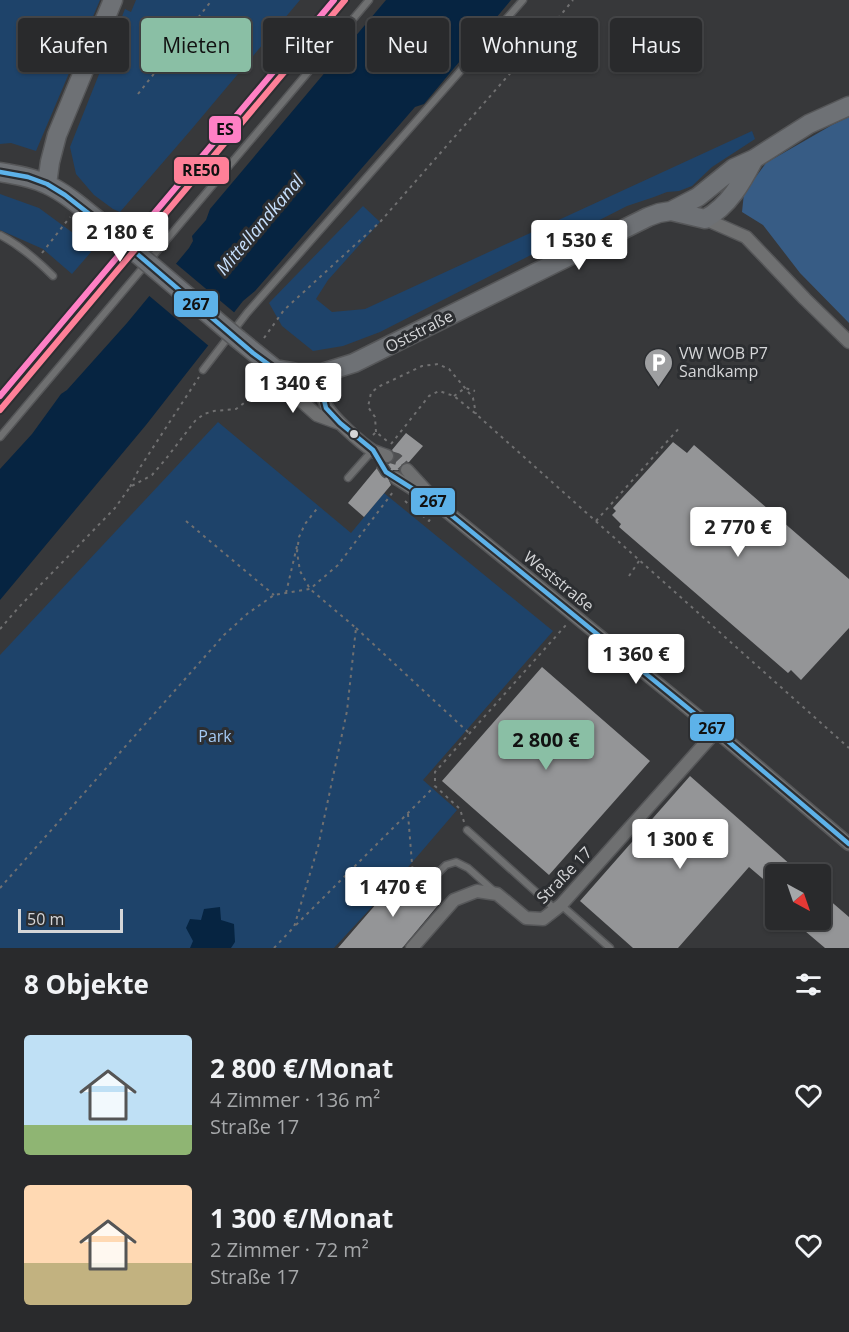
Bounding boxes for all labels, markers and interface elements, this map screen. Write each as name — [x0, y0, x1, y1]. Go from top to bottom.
chip: Kaufen — [18, 18, 129, 72]
chip: Mieten — [141, 18, 251, 72]
chip: Filter — [263, 18, 355, 72]
chip: Neu — [367, 18, 449, 72]
chip: Wohnung — [461, 18, 598, 72]
chip: Haus — [610, 18, 702, 72]
line badge: ES — [208, 115, 242, 144]
text: ES — [216, 118, 234, 140]
line badge: RE50 — [173, 156, 230, 185]
text: RE50 — [182, 159, 220, 181]
water label: Mittellandkanal — [210, 169, 309, 280]
pin: 2 180 € — [65, 212, 175, 263]
text: 2 180 € — [86, 218, 154, 245]
pin: 1 530 € — [524, 220, 634, 271]
text: 1 530 € — [545, 226, 613, 253]
line badge: 267 — [173, 290, 219, 318]
text: 267 — [182, 293, 210, 315]
street label: Oststraße — [381, 305, 457, 357]
place label: VW WOB P7 Sandkamp — [679, 342, 768, 382]
parking icon: VW WOB P7 Sandkamp — [642, 346, 674, 388]
pin: 1 340 € — [238, 363, 348, 414]
text: 1 340 € — [259, 369, 327, 396]
unlabelled marker — [348, 428, 360, 440]
line badge: 267 — [410, 487, 456, 516]
text: 267 — [419, 490, 447, 512]
pin: 2 770 € — [683, 507, 793, 558]
text: 2 770 € — [704, 513, 772, 540]
street label: Weststraße — [519, 546, 599, 616]
pin: 1 360 € — [581, 634, 691, 685]
text: 1 360 € — [602, 640, 670, 667]
line badge: 267 — [689, 713, 735, 742]
text: 267 — [698, 717, 726, 739]
pin: 2 800 € — [491, 720, 601, 771]
park label: Park — [198, 725, 232, 747]
text: 2 800 € — [512, 726, 580, 753]
pin: 1 300 € — [625, 819, 735, 870]
text: 1 300 € — [646, 825, 714, 852]
street label: Straße 17 — [531, 842, 597, 908]
north arrow — [765, 864, 831, 930]
map controls — [765, 864, 831, 930]
pin: 1 470 € — [338, 867, 448, 918]
text: 1 470 € — [359, 873, 427, 900]
scale bar — [18, 906, 123, 934]
text: 50 m — [27, 908, 64, 930]
text: 8 Objekte — [24, 966, 149, 1002]
icon: filters — [792, 968, 825, 1001]
text: 2 800 €/Monat — [210, 1050, 393, 1086]
icon: home — [72, 1059, 144, 1131]
icon: heart — [792, 1079, 825, 1112]
text: 4 Zimmer · 136 m² — [210, 1086, 380, 1113]
text: Straße 17 — [210, 1113, 299, 1140]
text: 1 300 €/Monat — [210, 1200, 393, 1236]
icon: home — [72, 1209, 144, 1281]
icon: heart — [792, 1229, 825, 1262]
text: 2 Zimmer · 72 m² — [210, 1236, 369, 1263]
text: Straße 17 — [210, 1263, 299, 1290]

